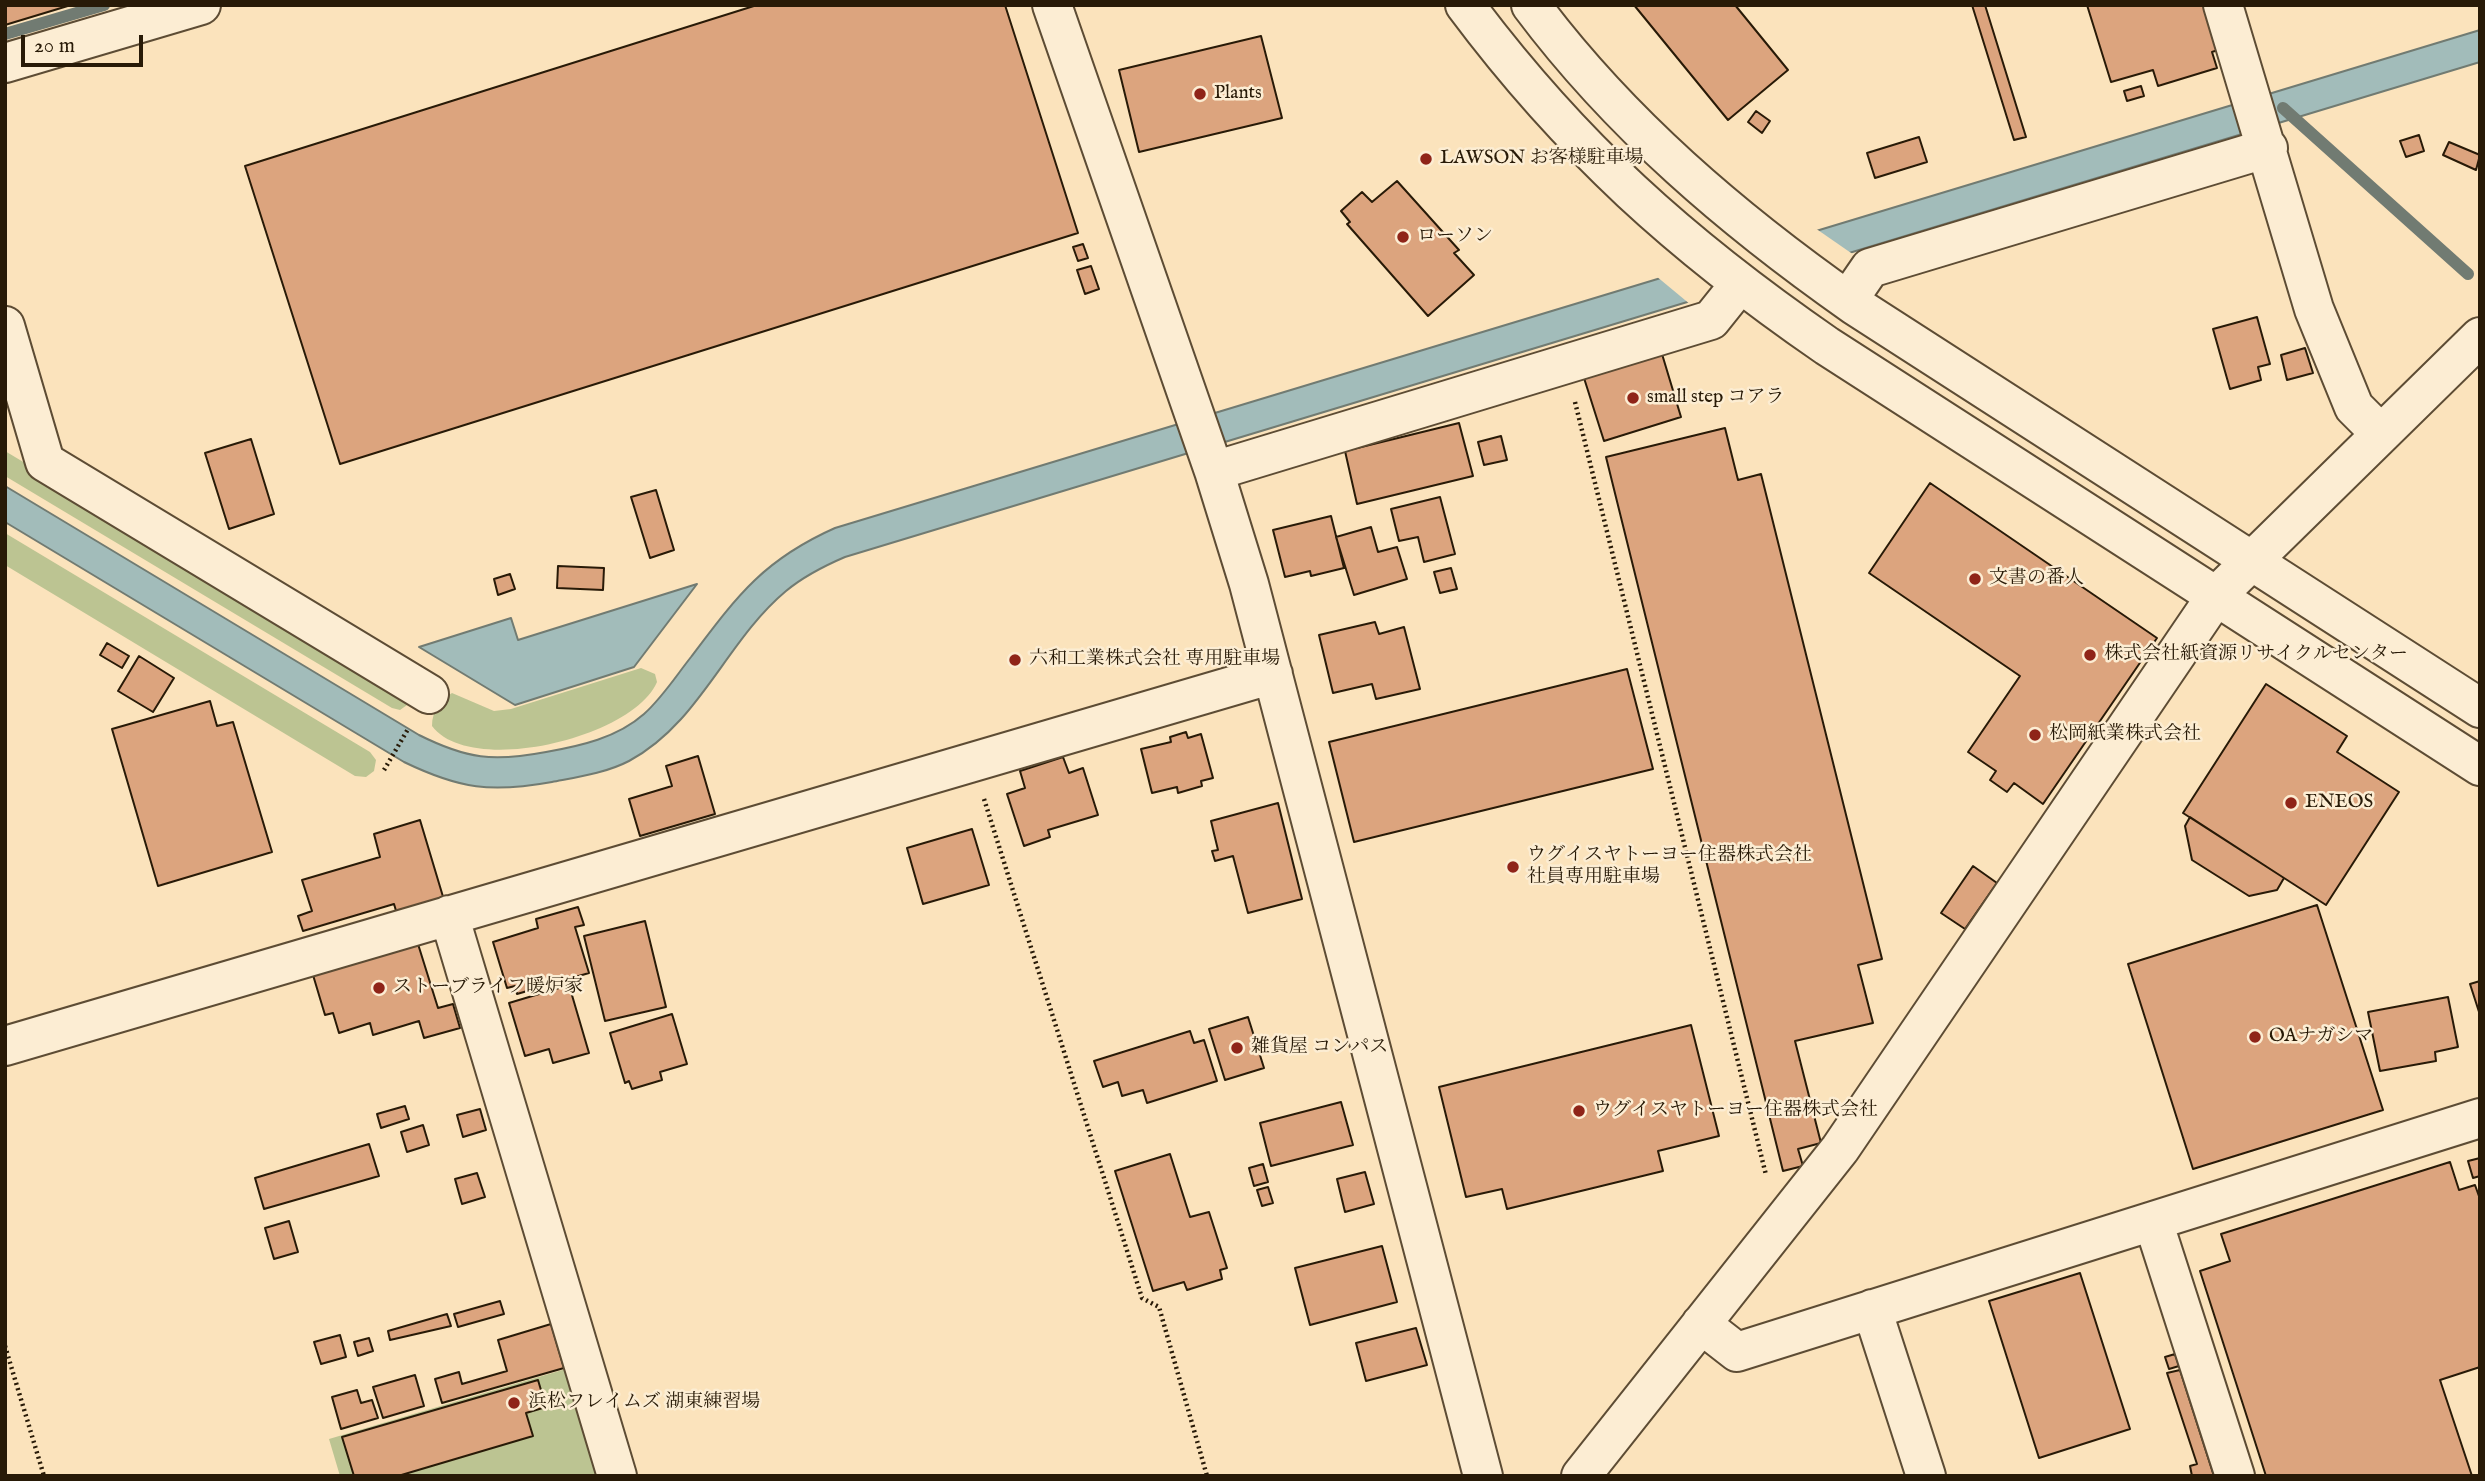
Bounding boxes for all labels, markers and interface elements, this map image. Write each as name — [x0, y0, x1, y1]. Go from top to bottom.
scale bar — [24, 21, 147, 65]
text: 20 m — [34, 33, 75, 60]
place label: Plants — [1214, 83, 1262, 105]
marker: Plants — [1192, 86, 1208, 102]
place label: LAWSON お客様駐車場 — [1440, 148, 1643, 170]
marker: LAWSON お客様駐車場 — [1418, 151, 1434, 167]
place label: ローソン — [1417, 226, 1493, 248]
marker: ローソン — [1395, 229, 1411, 245]
place label: small step コアラ — [1647, 387, 1784, 409]
marker: small step コアラ — [1625, 390, 1641, 406]
place label: 文書の番人 — [1989, 568, 2084, 590]
marker: 文書の番人 — [1967, 571, 1983, 587]
place label: 株式会社紙資源リサイクルセンター — [2104, 644, 2408, 666]
marker: 株式会社紙資源リサイクルセンター — [2082, 647, 2098, 663]
place label: 六和工業株式会社 専用駐車場 — [1029, 649, 1280, 671]
marker: 六和工業株式会社 専用駐車場 — [1007, 652, 1023, 668]
place label: 松岡紙業株式会社 — [2049, 724, 2201, 746]
marker: 松岡紙業株式会社 — [2027, 727, 2043, 743]
place label: ENEOS — [2305, 792, 2373, 814]
marker: ENEOS — [2283, 795, 2299, 811]
place label: ウグイスヤトーヨー住器株式会社 社員専用駐車場 — [1527, 845, 1812, 889]
marker: ウグイスヤトーヨー住器株式会社 社員専用駐車場 — [1505, 859, 1521, 875]
place label: ストーブライフ暖炉家 — [393, 977, 583, 999]
marker: ストーブライフ暖炉家 — [371, 980, 387, 996]
place label: OAナガシマ — [2269, 1026, 2373, 1048]
marker: OAナガシマ — [2247, 1029, 2263, 1045]
place label: 雑貨屋 コンパス — [1251, 1037, 1388, 1059]
marker: 雑貨屋 コンパス — [1229, 1040, 1245, 1056]
place label: ウグイスヤトーヨー住器株式会社 — [1593, 1100, 1878, 1122]
marker: ウグイスヤトーヨー住器株式会社 — [1571, 1103, 1587, 1119]
place label: 浜松フレイムズ 湖東練習場 — [528, 1392, 760, 1414]
marker: 浜松フレイムズ 湖東練習場 — [506, 1395, 522, 1411]

